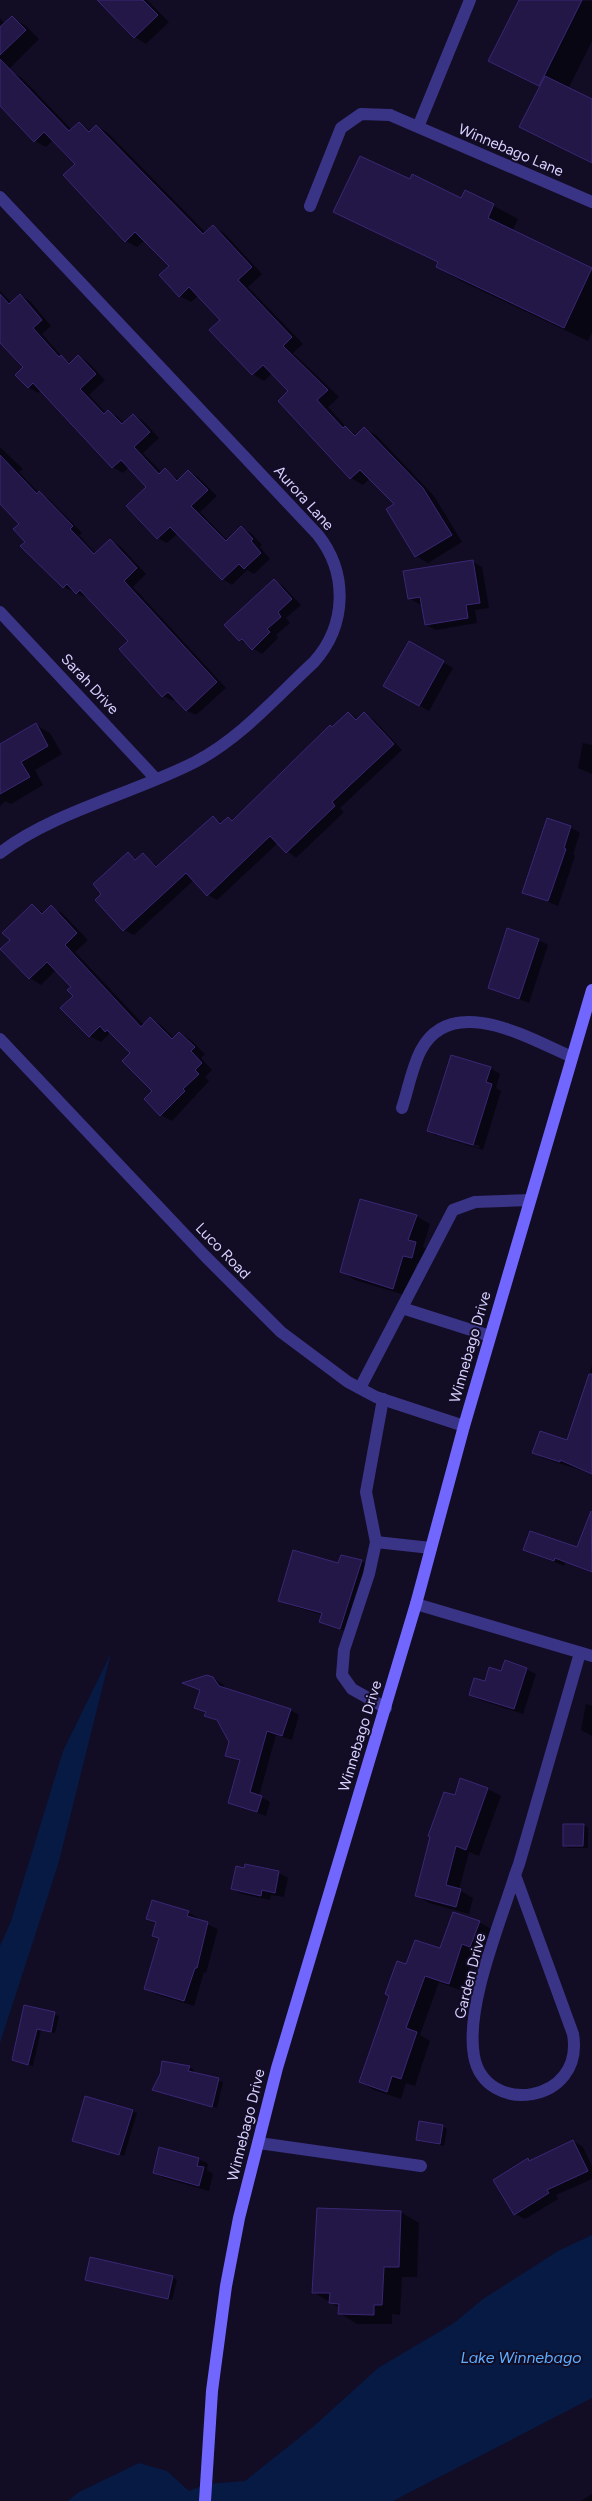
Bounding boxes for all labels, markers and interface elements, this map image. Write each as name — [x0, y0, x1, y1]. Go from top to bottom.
street label: Winnebago Lane — [456, 120, 566, 180]
street label: Aurora Lane — [270, 462, 338, 534]
street label: Sarah Drive — [57, 650, 123, 718]
street label: Luco Road — [192, 1219, 254, 1283]
street label: Winnebago Drive — [445, 1289, 495, 1405]
street label: Winnebago Drive — [335, 1678, 385, 1794]
street label: Garden Drive — [451, 1931, 489, 2021]
street label: Winnebago Drive — [223, 2067, 269, 2183]
water label: Lake Winnebago — [460, 2348, 582, 2367]

